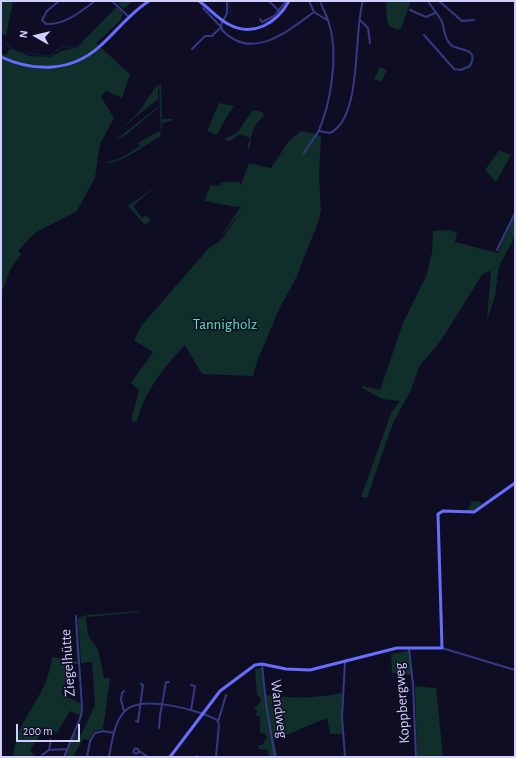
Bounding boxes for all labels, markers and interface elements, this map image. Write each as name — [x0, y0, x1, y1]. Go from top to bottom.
north arrow — [16, 16, 56, 56]
text: N — [18, 30, 30, 39]
park label: Tannigholz — [193, 315, 257, 333]
street label: Ziegelhütte — [57, 628, 79, 698]
street label: Koppbergweg — [390, 662, 414, 744]
street label: Wandweg — [266, 679, 292, 739]
scale bar — [18, 716, 82, 742]
text: 200 m — [23, 725, 53, 737]

